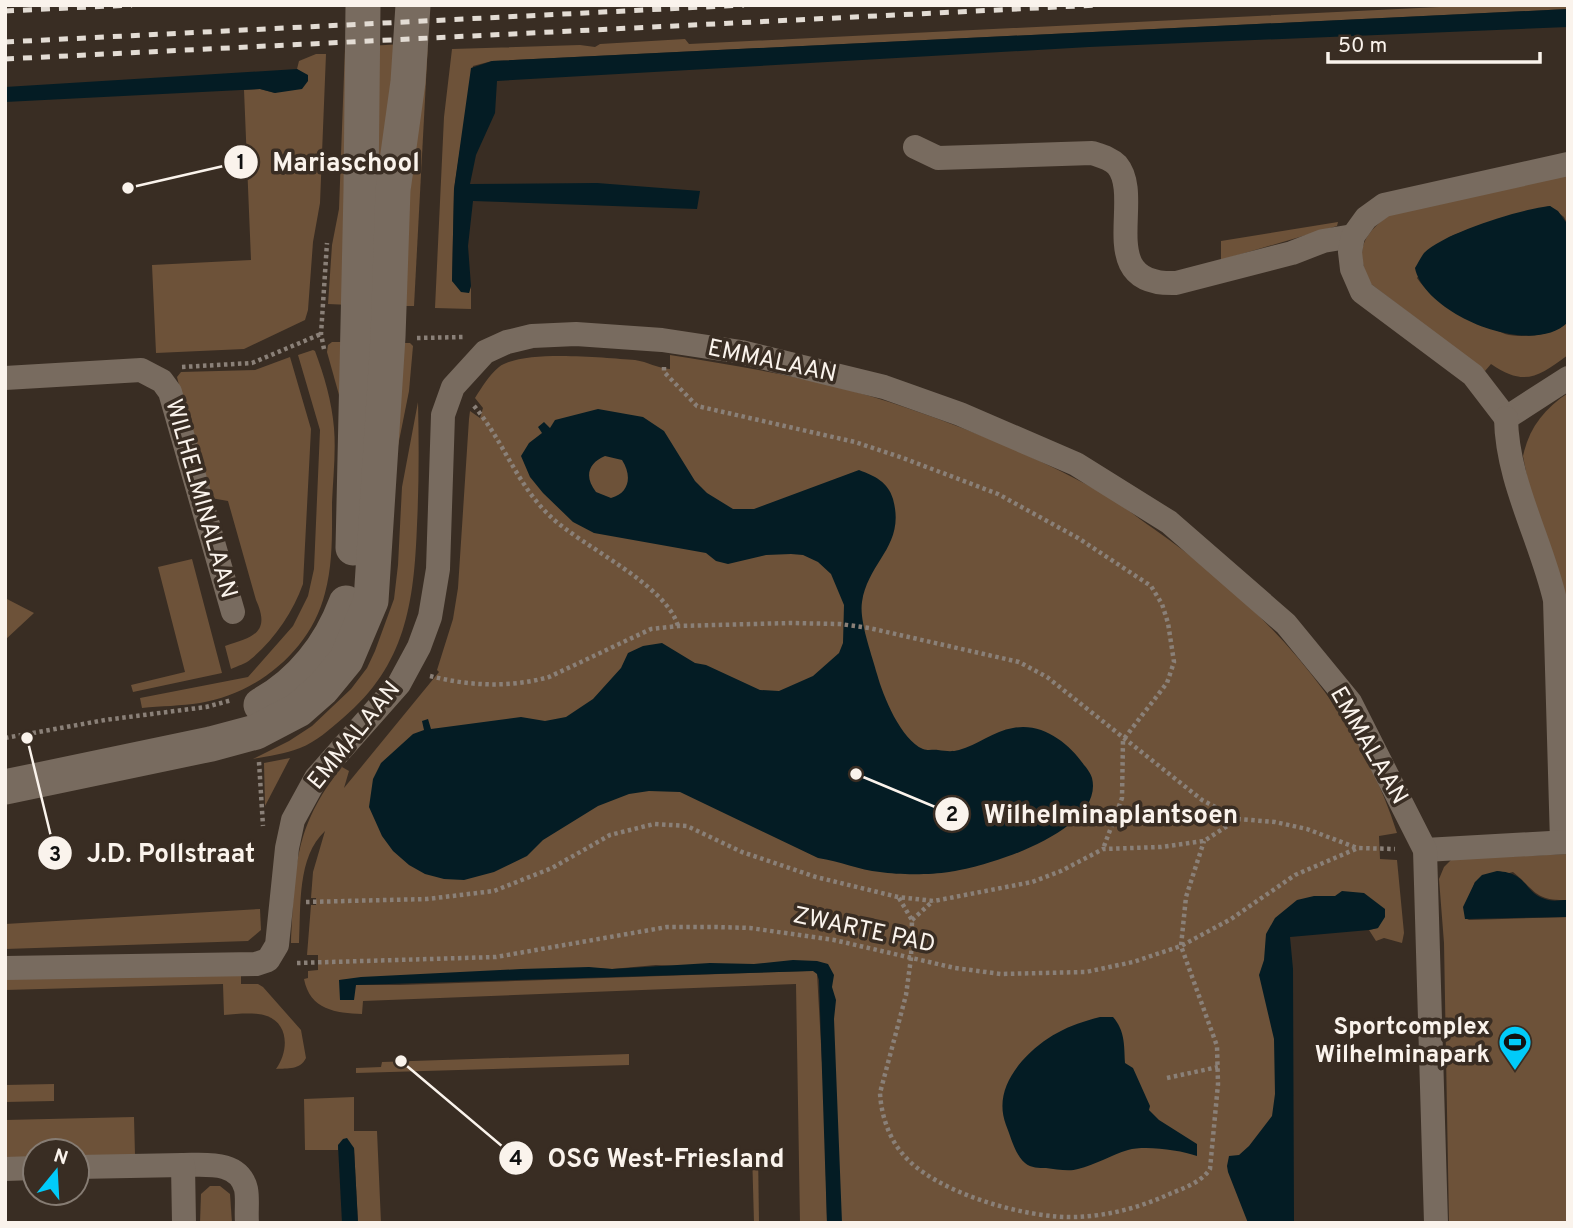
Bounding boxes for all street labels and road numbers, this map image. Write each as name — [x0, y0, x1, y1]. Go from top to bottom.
street label: EMMALAAN — [705, 334, 839, 390]
street label: WILHELMINALAAN — [157, 396, 243, 602]
street label: EMMALAAN — [302, 676, 408, 796]
street label: EMMALAAN — [1322, 682, 1414, 810]
street label: ZWARTE PAD — [790, 901, 938, 961]

